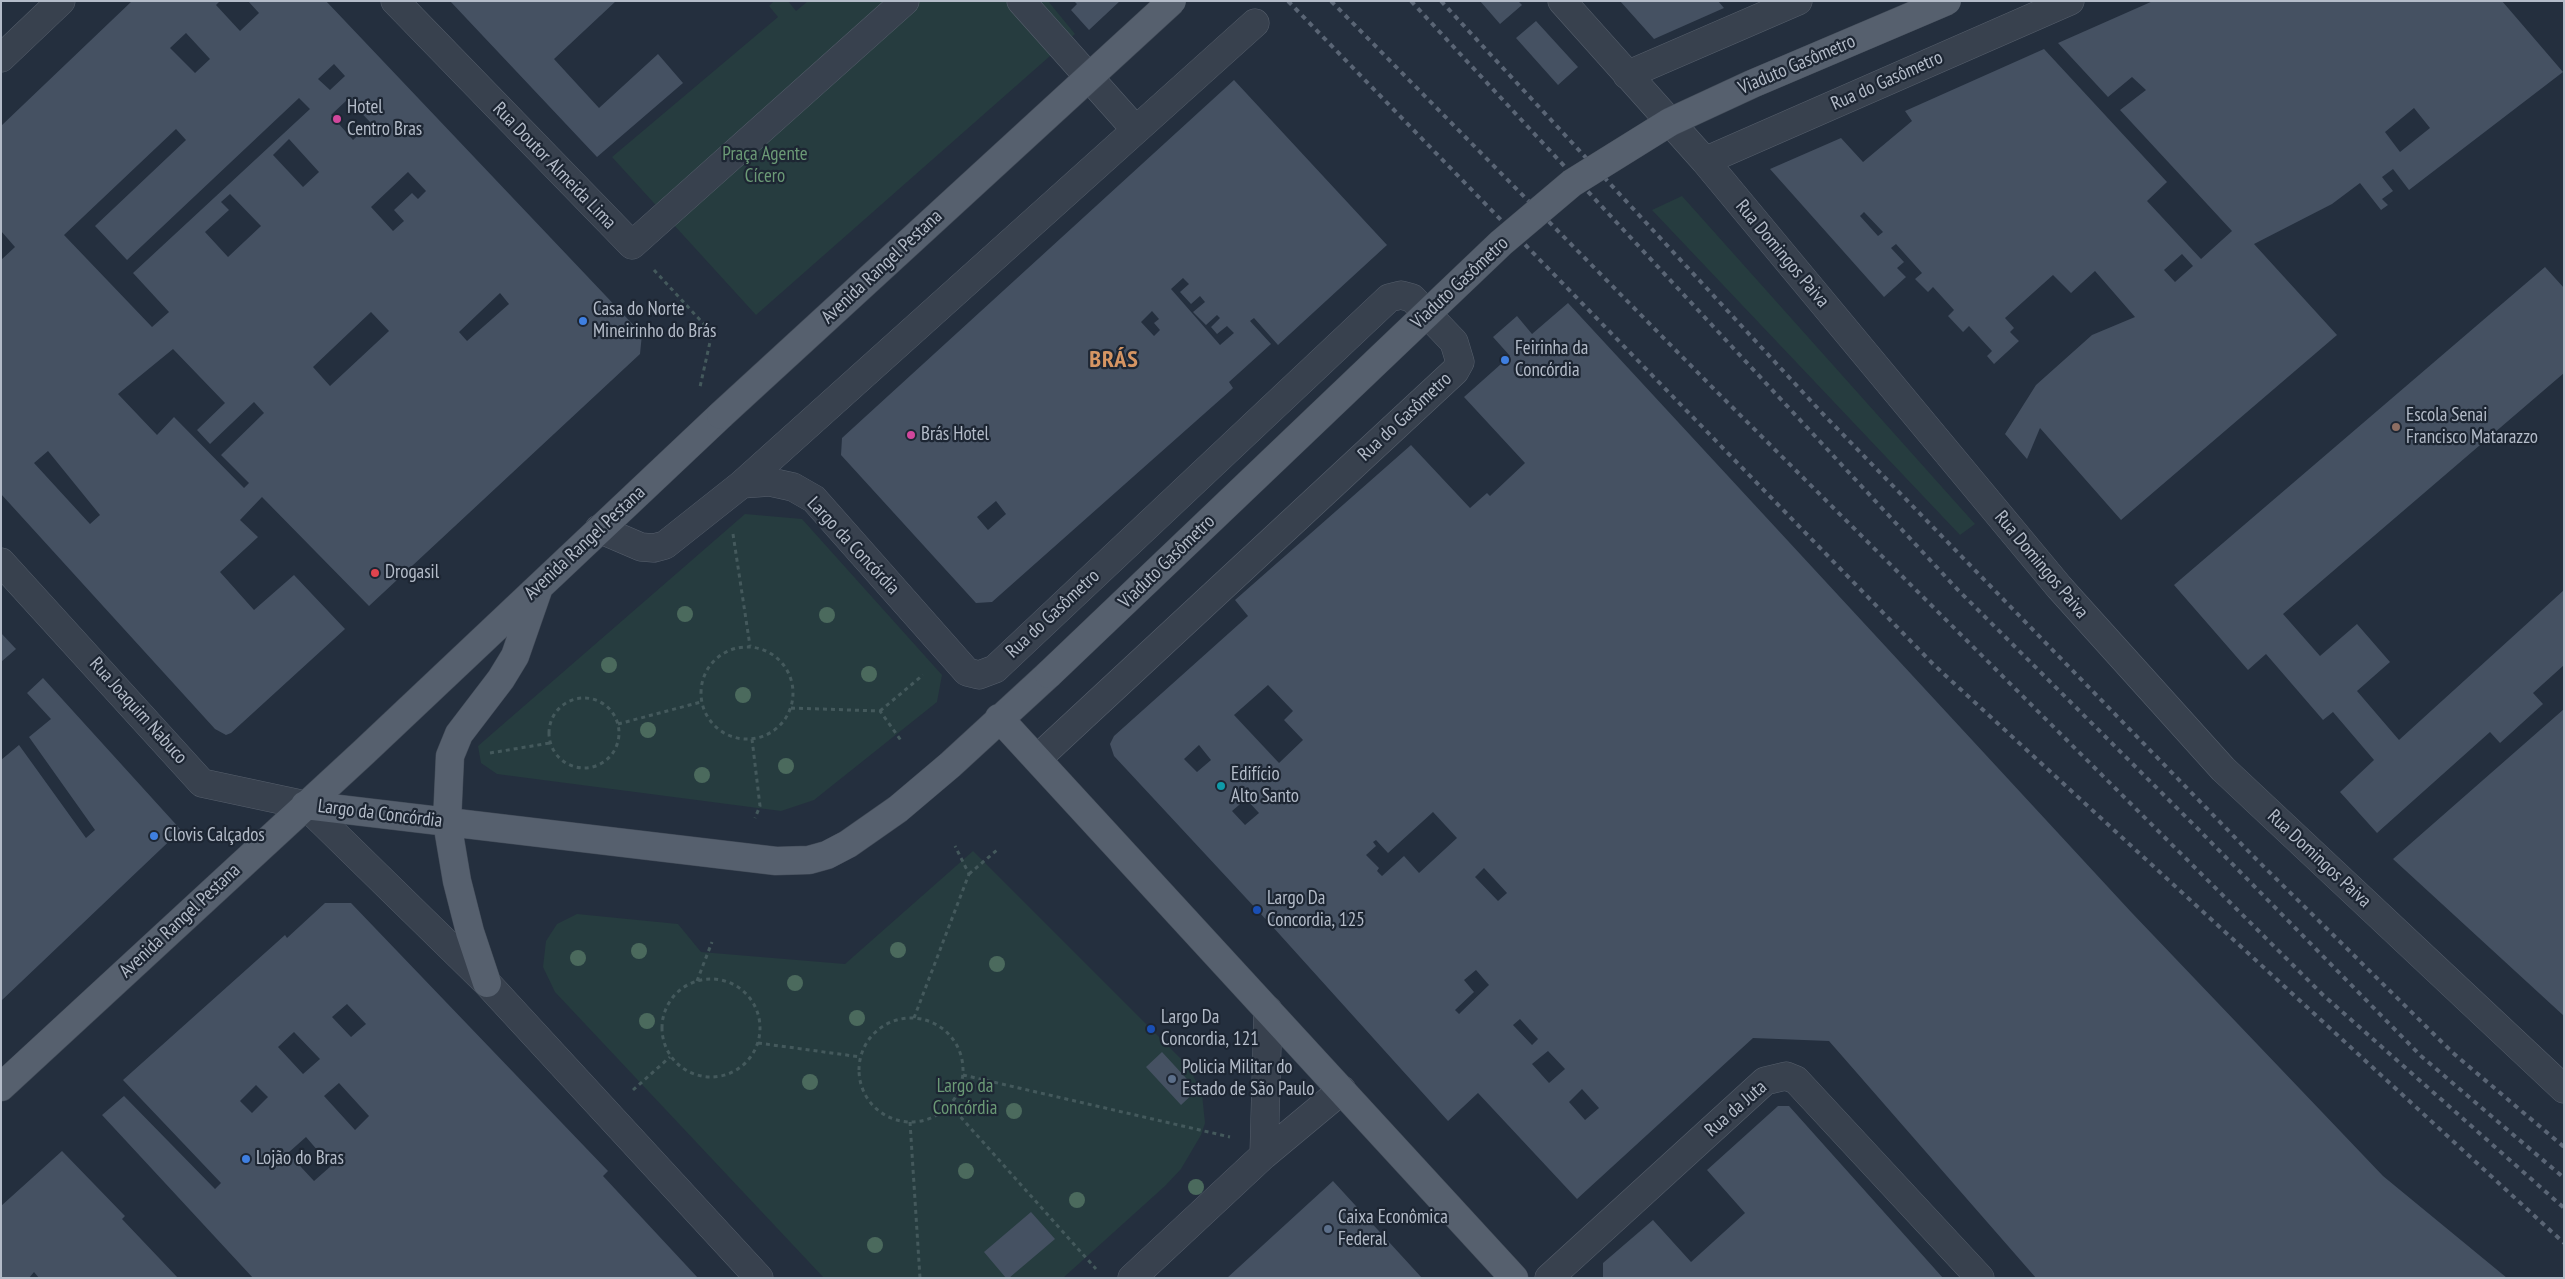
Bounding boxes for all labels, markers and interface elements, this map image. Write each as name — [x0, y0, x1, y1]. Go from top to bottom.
street label: Viaduto Gasômetro — [1735, 30, 1859, 100]
street label: Rua do Gasômetro — [1828, 46, 1946, 116]
place label: Hotel Centro Bras — [347, 97, 422, 141]
street label: Rua Doutor Almeida Lima — [488, 98, 620, 234]
marker: Hotel Centro Bras — [331, 113, 343, 125]
park label: Praça Agente Cícero — [722, 144, 808, 188]
street label: Rua Domingos Paiva — [1730, 195, 1834, 313]
street label: Avenida Rangel Pestana — [817, 205, 947, 329]
street label: Viaduto Gasômetro — [1407, 232, 1513, 334]
place label: Casa do Norte Mineirinho do Brás — [593, 299, 716, 343]
marker: Casa do Norte Mineirinho do Brás — [577, 315, 589, 327]
place label: Feirinha da Concórdia — [1515, 338, 1588, 382]
district label: BRÁS — [1089, 346, 1139, 374]
marker: Feirinha da Concórdia — [1499, 354, 1511, 366]
street label: Rua do Gasômetro — [1353, 368, 1457, 466]
place label: Escola Senai Francisco Matarazzo — [2406, 405, 2538, 449]
marker: Escola Senai Francisco Matarazzo — [2390, 421, 2402, 433]
place label: Brás Hotel — [921, 424, 989, 446]
marker: Brás Hotel — [905, 429, 917, 441]
street label: Avenida Rangel Pestana — [520, 481, 650, 605]
street label: Largo da Concórdia — [802, 492, 904, 600]
street label: Rua Domingos Paiva — [1989, 506, 2093, 624]
street label: Viaduto Gasômetro — [1114, 510, 1220, 614]
place label: Drogasil — [385, 562, 439, 584]
street label: Rua do Gasômetro — [1001, 565, 1105, 663]
marker: Drogasil — [369, 567, 381, 579]
street label: Rua Joaquim Nabuco — [84, 653, 192, 769]
place label: Edifício Alto Santo — [1231, 764, 1299, 808]
marker: Edifício Alto Santo — [1215, 780, 1227, 792]
street label: Largo da Concórdia — [316, 795, 444, 833]
street label: Rua Domingos Paiva — [2262, 805, 2376, 913]
place label: Clovis Calçados — [164, 825, 265, 847]
marker: Clovis Calçados — [148, 830, 160, 842]
street label: Avenida Rangel Pestana — [115, 859, 245, 983]
place label: Largo Da Concordia, 125 — [1267, 888, 1365, 932]
marker: Largo Da Concordia, 125 — [1251, 904, 1263, 916]
place label: Largo Da Concordia, 121 — [1161, 1007, 1259, 1051]
marker: Largo Da Concordia, 121 — [1145, 1023, 1157, 1035]
place label: Policia Militar do Estado de São Paulo — [1182, 1057, 1314, 1101]
marker: Policia Militar do Estado de São Paulo — [1166, 1073, 1178, 1085]
park label: Largo da Concórdia — [933, 1076, 997, 1120]
street label: Rua da Juta — [1700, 1076, 1772, 1142]
place label: Lojão do Bras — [256, 1148, 344, 1170]
marker: Lojão do Bras — [240, 1153, 252, 1165]
place label: Caixa Econômica Federal — [1338, 1207, 1448, 1251]
marker: Caixa Econômica Federal — [1322, 1223, 1334, 1235]

